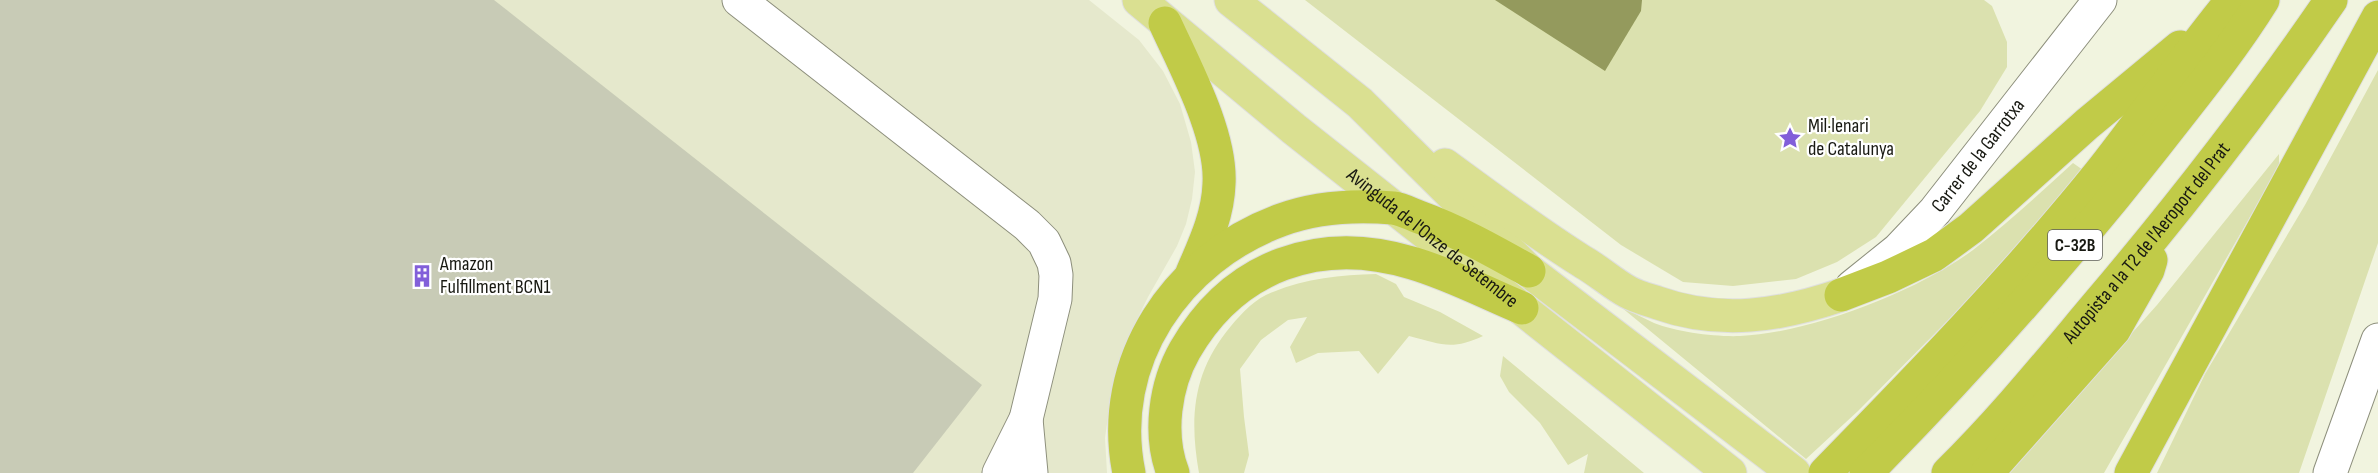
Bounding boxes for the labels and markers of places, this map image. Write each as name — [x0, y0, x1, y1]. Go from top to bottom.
place label: Mil·lenari de Catalunya — [1808, 114, 1894, 161]
place icon: Mil·lenari de Catalunya — [1777, 125, 1803, 151]
place label: Amazon Fulfillment BCN1 — [439, 252, 551, 299]
building icon: Amazon Fulfillment BCN1 — [409, 263, 435, 289]

